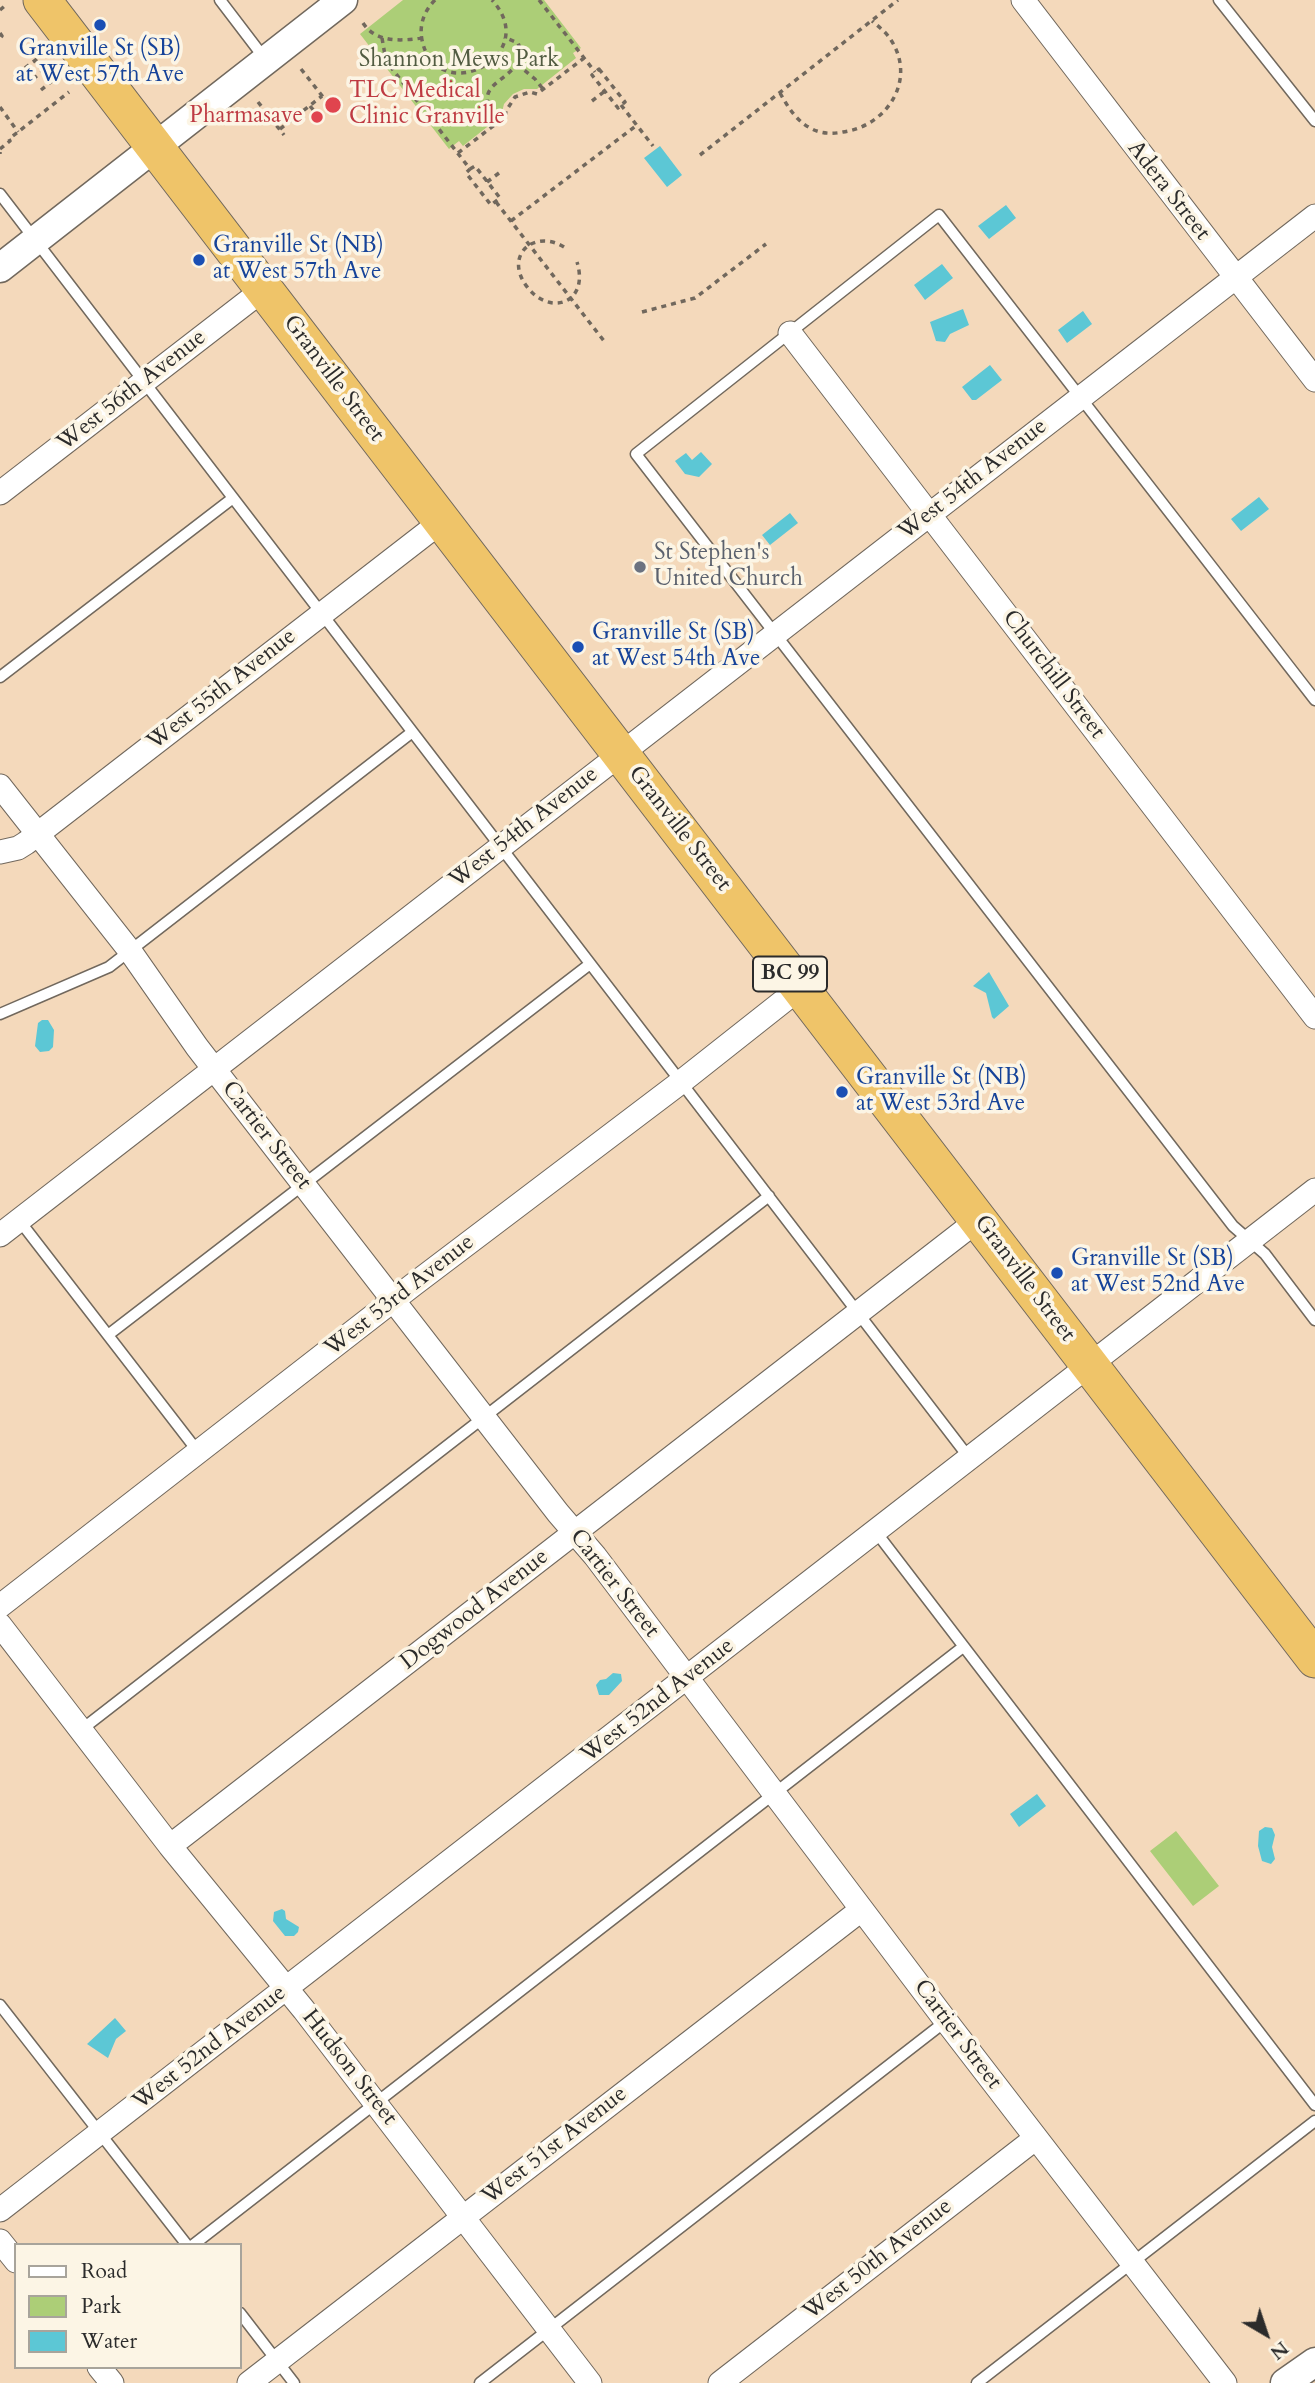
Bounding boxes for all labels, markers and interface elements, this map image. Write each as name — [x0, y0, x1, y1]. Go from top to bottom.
marker: Granville St (SB) at West 57th Ave — [92, 17, 108, 33]
place label: Granville St (SB) at West 57th Ave — [16, 36, 184, 90]
park label: Shannon Mews Park — [359, 47, 559, 75]
place label: TLC Medical Clinic Granville — [349, 78, 505, 132]
marker: TLC Medical Clinic Granville — [323, 95, 343, 115]
place label: Pharmasave — [189, 103, 303, 131]
marker: Pharmasave — [309, 109, 325, 125]
street label: Adera Street — [1121, 136, 1215, 246]
place label: Granville St (NB) at West 57th Ave — [213, 233, 384, 287]
marker: Granville St (NB) at West 57th Ave — [191, 252, 207, 268]
street label: Granville Street — [276, 310, 390, 448]
street label: West 56th Avenue — [52, 324, 212, 458]
street label: West 54th Avenue — [893, 413, 1053, 547]
place label: St Stephen's United Church — [654, 540, 803, 594]
marker: St Stephen's United Church — [632, 559, 648, 575]
street label: Churchill Street — [996, 605, 1110, 745]
place label: Granville St (SB) at West 54th Ave — [592, 620, 760, 674]
street label: West 55th Avenue — [142, 623, 302, 757]
marker: Granville St (SB) at West 54th Ave — [570, 639, 586, 655]
street label: West 54th Avenue — [444, 761, 604, 895]
street label: Granville Street — [622, 761, 736, 897]
road number: BC 99 — [753, 956, 827, 992]
place label: Granville St (NB) at West 53rd Ave — [856, 1065, 1027, 1119]
street label: Cartier Street — [215, 1076, 317, 1196]
marker: Granville St (NB) at West 53rd Ave — [834, 1084, 850, 1100]
street label: Granville Street — [967, 1210, 1081, 1348]
street label: West 53rd Avenue — [320, 1229, 480, 1363]
place label: Granville St (SB) at West 52nd Ave — [1071, 1246, 1245, 1300]
marker: Granville St (SB) at West 52nd Ave — [1049, 1265, 1065, 1281]
street label: Cartier Street — [563, 1524, 665, 1644]
street label: Dogwood Avenue — [395, 1544, 555, 1676]
street label: West 52nd Avenue — [576, 1633, 740, 1769]
street label: Cartier Street — [907, 1975, 1007, 2095]
street label: West 52nd Avenue — [128, 1980, 292, 2116]
street label: Hudson Street — [295, 2005, 403, 2131]
street label: West 51st Avenue — [477, 2081, 633, 2211]
street label: West 50th Avenue — [798, 2193, 958, 2327]
legend — [14, 2243, 242, 2369]
text: Road — [81, 2257, 127, 2286]
text: Park — [81, 2292, 121, 2321]
north arrow — [1231, 2299, 1301, 2369]
text: Water — [81, 2327, 137, 2356]
text: N — [1265, 2335, 1294, 2366]

